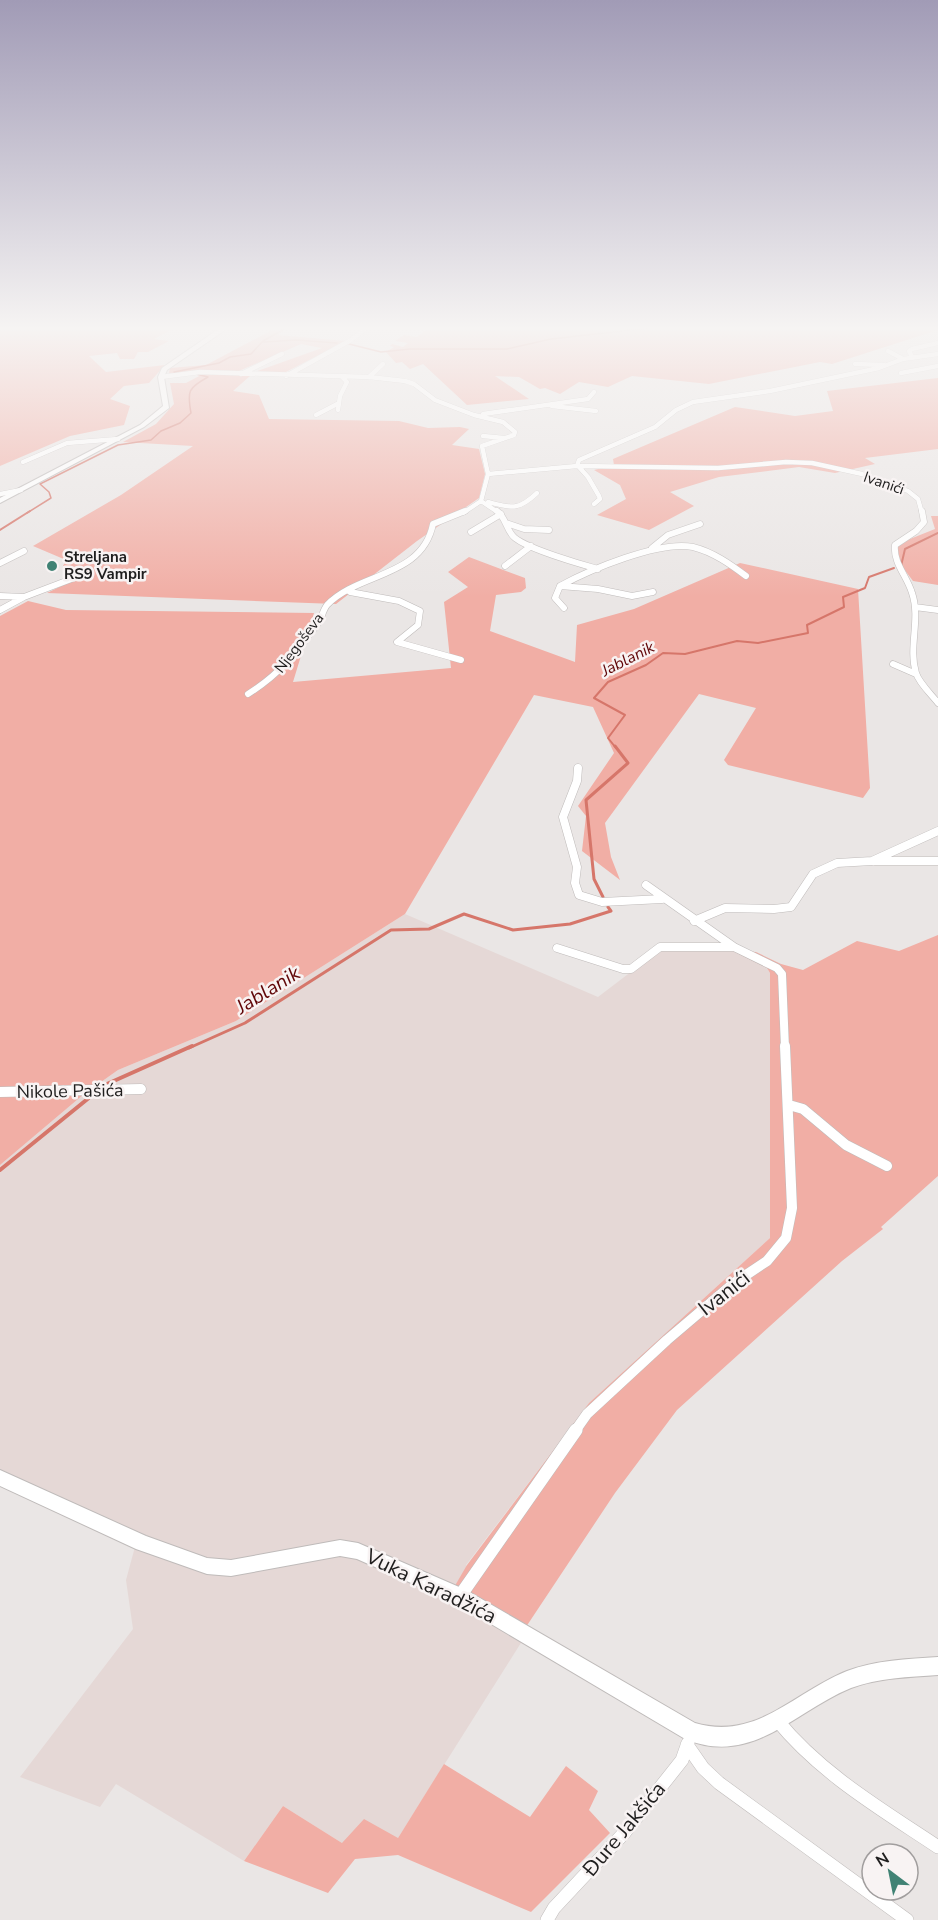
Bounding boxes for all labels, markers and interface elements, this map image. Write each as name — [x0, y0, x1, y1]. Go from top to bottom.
street label: Ivanići — [861, 467, 907, 499]
place label: Streljana RS9 Vampir — [64, 547, 147, 584]
marker: Streljana RS9 Vampir — [45, 559, 59, 573]
street label: Njegoševa — [270, 609, 328, 677]
water label: Jablanik — [597, 636, 659, 682]
water label: Jablanik — [230, 959, 306, 1021]
street label: Nikole Pašića — [16, 1078, 124, 1104]
street label: Ivanići — [692, 1264, 756, 1322]
street label: Vuka Karadžića — [360, 1542, 501, 1630]
street label: Đure Jakšića — [576, 1776, 672, 1883]
north arrow — [860, 1842, 920, 1902]
text: N — [872, 1848, 893, 1873]

